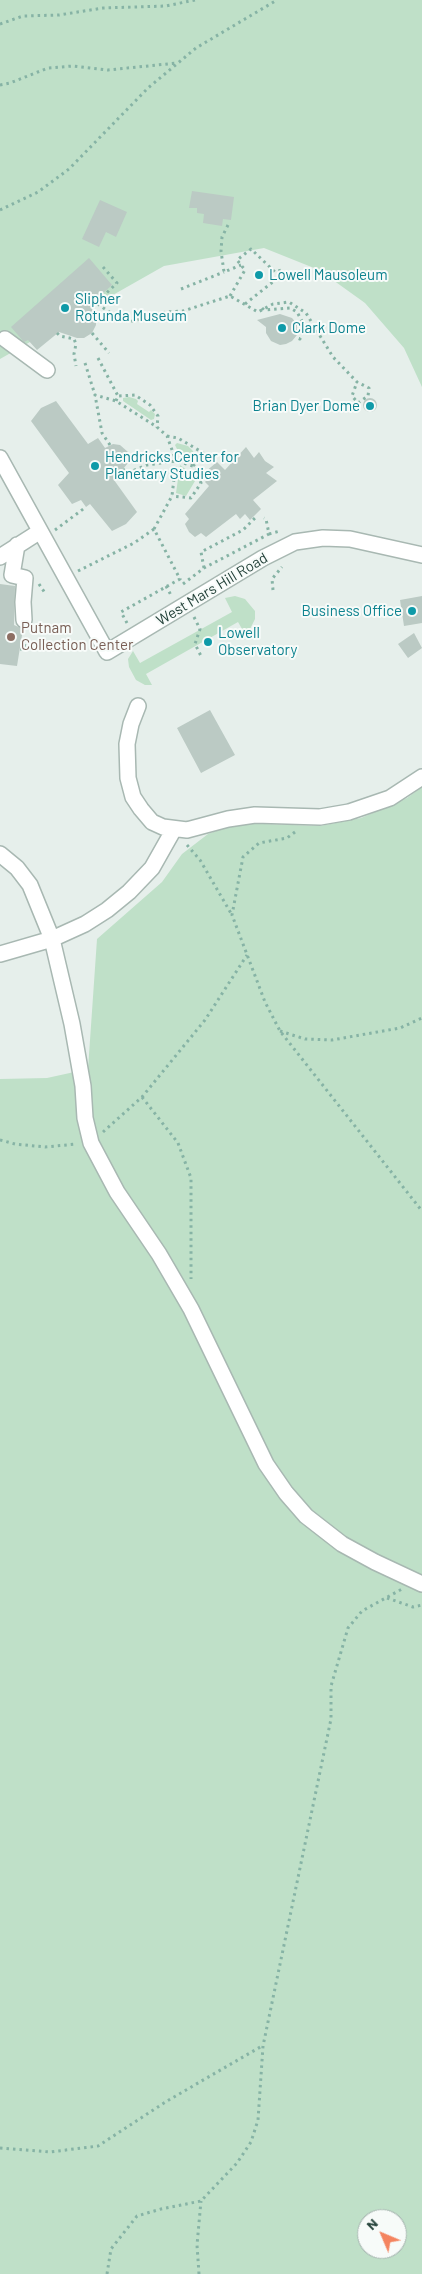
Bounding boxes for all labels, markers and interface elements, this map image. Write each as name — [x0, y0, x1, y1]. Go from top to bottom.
place label: Lowell Mausoleum — [269, 266, 388, 284]
marker: Lowell Mausoleum — [253, 269, 265, 281]
place label: Slipher Rotunda Museum — [75, 290, 187, 325]
marker: Slipher Rotunda Museum — [59, 302, 71, 314]
place label: Clark Dome — [292, 319, 366, 337]
marker: Clark Dome — [276, 322, 288, 334]
place label: Brian Dyer Dome — [253, 397, 360, 415]
marker: Brian Dyer Dome — [364, 400, 376, 412]
place label: Hendricks Center for Planetary Studies — [105, 448, 239, 483]
marker: Hendricks Center for Planetary Studies — [89, 460, 101, 472]
street label: West Mars Hill Road — [153, 549, 271, 629]
place label: Business Office — [302, 602, 402, 620]
marker: Business Office — [406, 605, 418, 617]
place label: Putnam Collection Center — [21, 619, 133, 654]
place label: Lowell Observatory — [218, 624, 297, 659]
marker: Putnam Collection Center — [5, 631, 17, 643]
marker: Lowell Observatory — [202, 636, 214, 648]
north arrow — [357, 2209, 407, 2259]
text: N — [362, 2214, 381, 2233]

